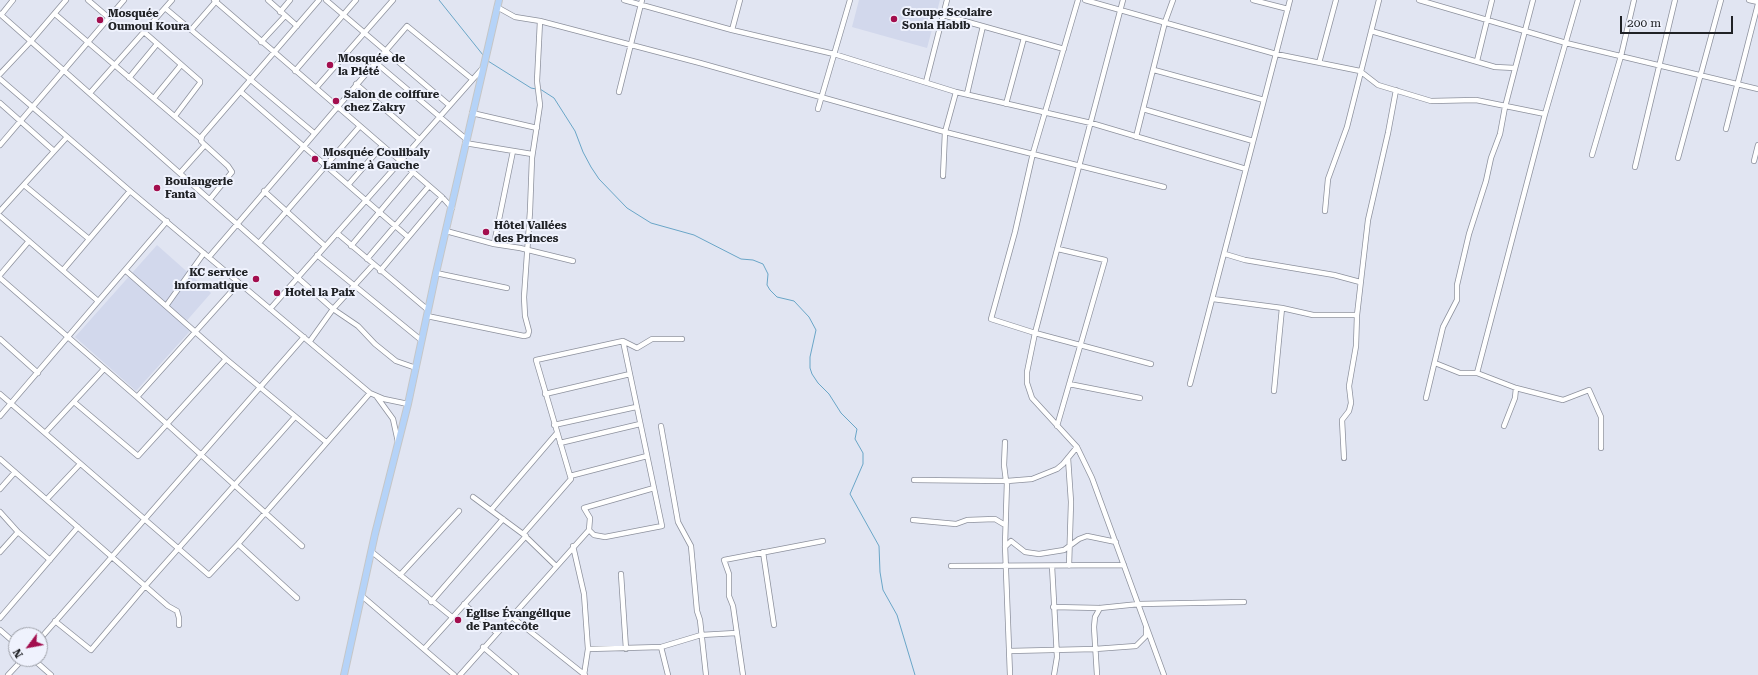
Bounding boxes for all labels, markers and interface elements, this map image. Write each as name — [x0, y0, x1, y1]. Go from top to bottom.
place label: Groupe Scolaire Sonia Habib — [902, 6, 992, 32]
place label: Mosquée Oumoul Koura — [108, 7, 189, 33]
scale bar — [1622, 8, 1735, 34]
marker: Groupe Scolaire Sonia Habib — [889, 14, 899, 24]
marker: Mosquée Oumoul Koura — [95, 15, 105, 25]
text: 200 m — [1627, 16, 1661, 30]
place label: Mosquée de la Piété — [338, 52, 405, 78]
marker: Mosquée de la Piété — [325, 60, 335, 70]
place label: Salon de coiffure chez Zakry — [344, 88, 439, 114]
marker: Salon de coiffure chez Zakry — [331, 96, 341, 106]
place label: Mosquée Coulibaly Lamine à Gauche — [323, 146, 430, 172]
marker: Mosquée Coulibaly Lamine à Gauche — [310, 154, 320, 164]
place label: Boulangerie Fanta — [165, 175, 233, 201]
marker: Boulangerie Fanta — [152, 183, 162, 193]
place label: Hôtel Vallées des Princes — [494, 219, 567, 245]
marker: Hôtel Vallées des Princes — [481, 227, 491, 237]
place label: KC service informatique — [174, 266, 248, 292]
marker: KC service informatique — [251, 274, 261, 284]
place label: Hotel la Paix — [285, 286, 355, 300]
marker: Hotel la Paix — [272, 288, 282, 298]
place label: Eglise Évangélique de Pantecôte — [466, 607, 571, 633]
marker: Eglise Évangélique de Pantecôte — [453, 615, 463, 625]
north arrow — [8, 627, 48, 667]
text: N — [10, 646, 26, 660]

